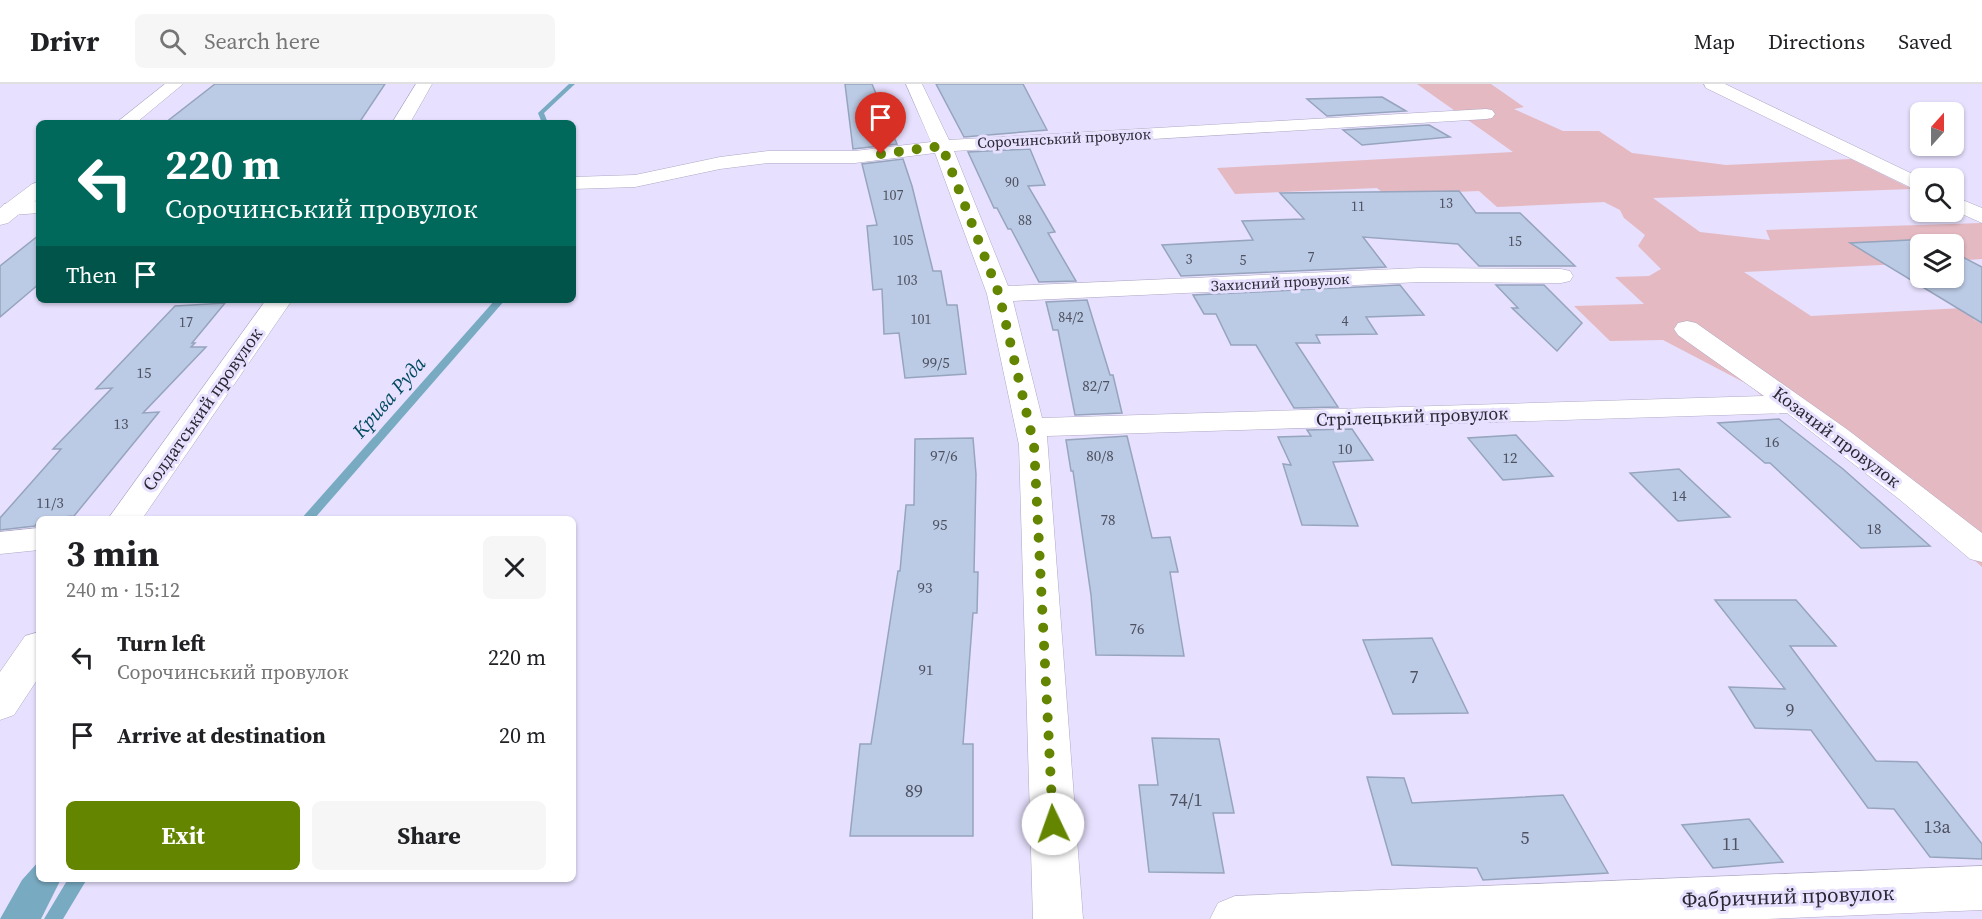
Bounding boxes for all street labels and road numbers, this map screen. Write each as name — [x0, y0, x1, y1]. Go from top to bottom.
street label: Сорочинський провулок — [977, 123, 1152, 153]
street label: Захисний провулок — [1210, 268, 1351, 296]
street label: Солдатський провулок — [136, 322, 268, 496]
street label: Козачий провулок — [1768, 381, 1906, 493]
street label: Стрілецький провулок — [1316, 400, 1508, 432]
street label: Фабричний провулок — [1681, 878, 1895, 914]

